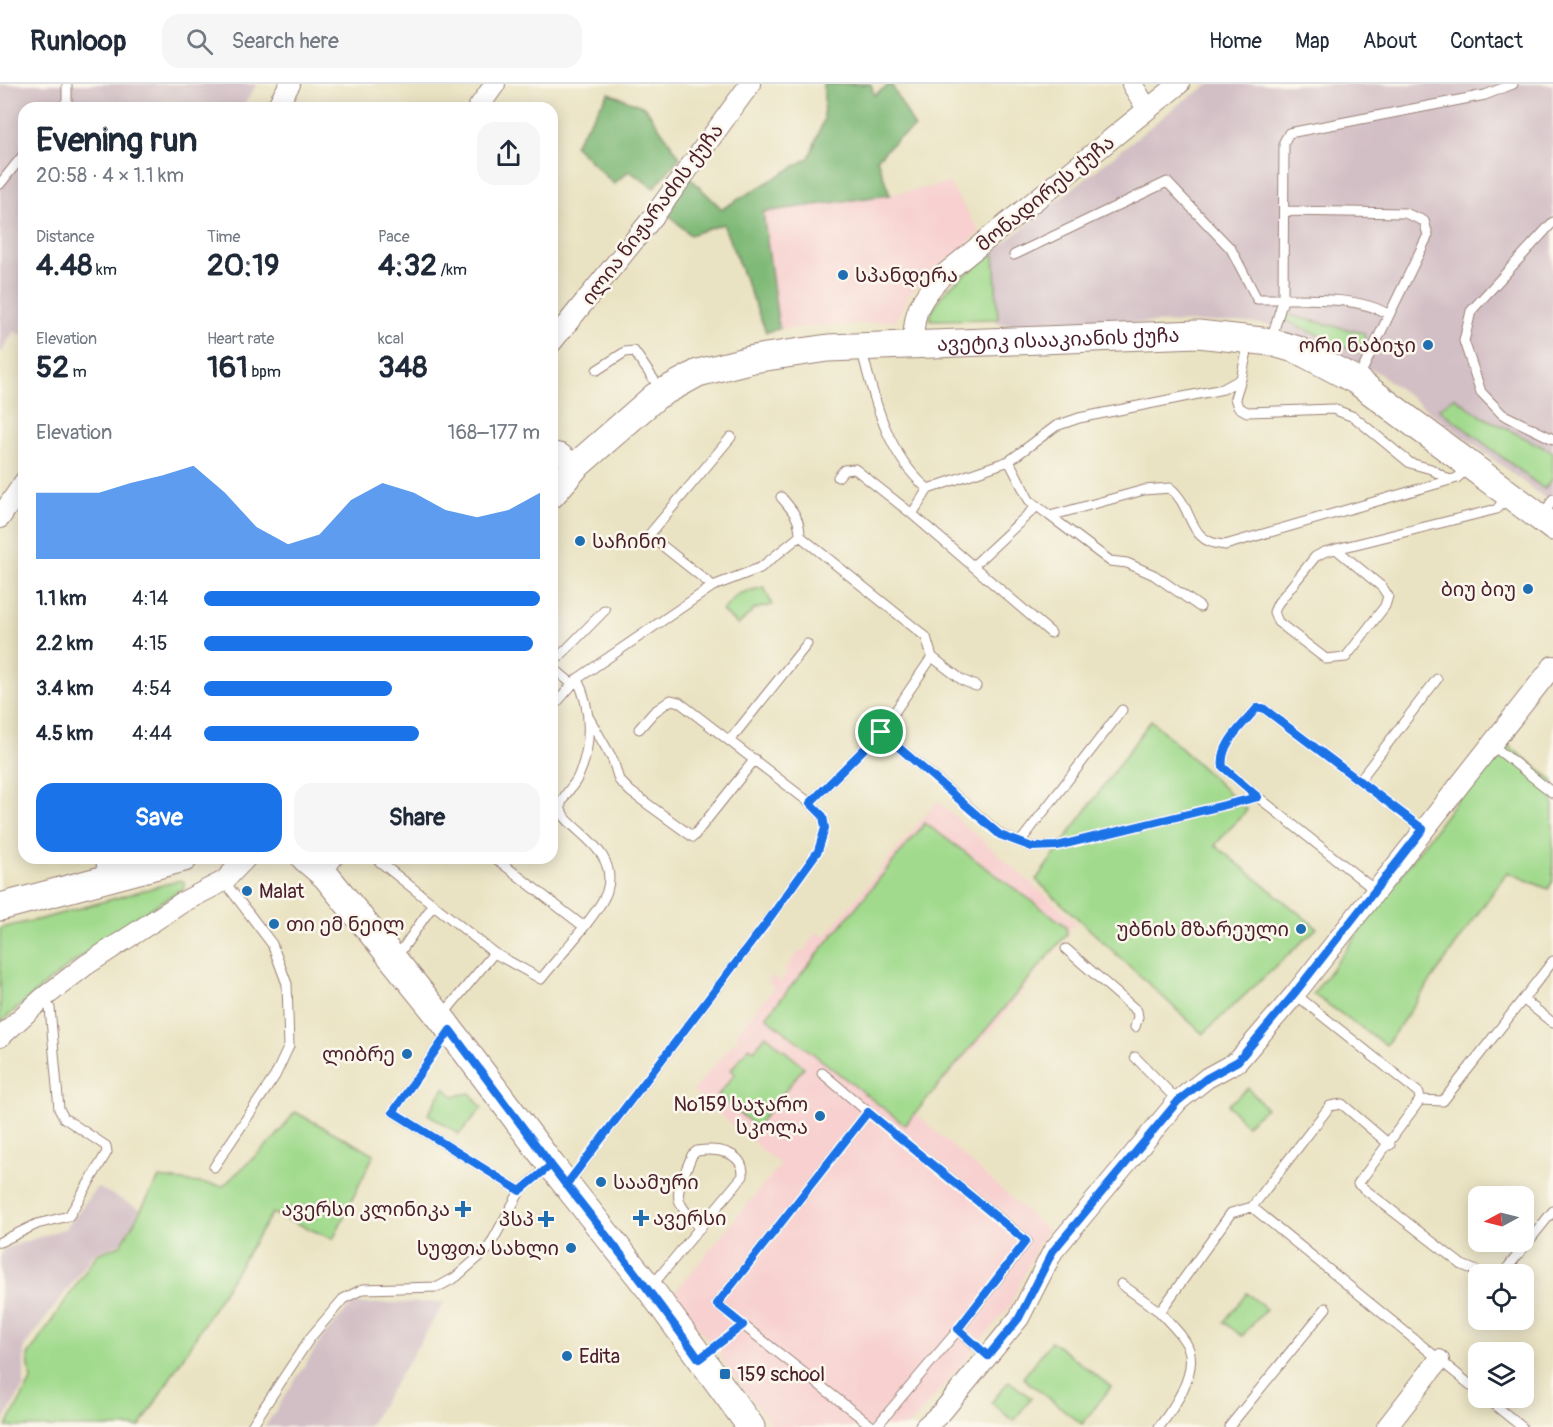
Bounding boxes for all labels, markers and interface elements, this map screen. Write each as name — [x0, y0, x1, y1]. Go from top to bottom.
search box — [162, 14, 582, 68]
text: Runloop — [30, 24, 126, 59]
icon: search — [183, 25, 216, 58]
text: Search here — [231, 27, 339, 55]
text: Home — [1209, 28, 1262, 55]
text: Map — [1295, 28, 1330, 55]
text: About — [1363, 28, 1417, 55]
text: Contact — [1450, 28, 1523, 55]
street label: ილია ნიჟარაძის ქუჩა — [576, 119, 729, 310]
text: Evening run — [36, 120, 197, 161]
button: share — [477, 122, 540, 185]
street label: მონადირეს ქუჩა — [971, 130, 1120, 257]
text: 20:58 · 4 × 1.1 km — [36, 163, 184, 188]
text: Distance — [36, 227, 95, 247]
text: Time — [207, 227, 240, 247]
text: Pace — [378, 227, 410, 247]
text: 4.48 — [36, 247, 93, 284]
text: 20:19 — [207, 247, 279, 284]
text: 4:32 — [378, 247, 437, 284]
text: km — [93, 260, 117, 280]
text: /km — [437, 260, 467, 280]
place label: სპანდერა — [855, 263, 958, 288]
marker: სპანდერა — [836, 268, 850, 282]
street label: ავეტიკ ისააკიანის ქუჩა — [937, 323, 1180, 357]
text: Elevation — [36, 329, 97, 349]
text: Heart rate — [207, 329, 274, 349]
text: kcal — [378, 329, 404, 349]
place label: ორი ნაბიჯი — [1299, 333, 1416, 358]
marker: ორი ნაბიჯი — [1421, 338, 1435, 352]
text: 52 — [36, 349, 69, 386]
text: 161 — [207, 349, 248, 386]
text: 348 — [378, 349, 427, 386]
text: m — [69, 362, 87, 382]
text: bpm — [248, 362, 281, 382]
text: Elevation — [36, 420, 112, 445]
text: 168–177 m — [448, 420, 540, 445]
place label: საჩინო — [592, 529, 667, 554]
marker: საჩინო — [573, 534, 587, 548]
place label: ბიუ ბიუ — [1441, 577, 1516, 602]
marker: ბიუ ბიუ — [1521, 582, 1535, 596]
text: 1.1 km — [36, 586, 86, 611]
text: 4:14 — [132, 586, 168, 611]
text: 2.2 km — [36, 631, 93, 656]
text: 4:15 — [132, 631, 168, 656]
text: 3.4 km — [36, 676, 94, 701]
text: 4:54 — [132, 676, 171, 701]
pin — [855, 706, 906, 757]
icon: arrive — [864, 715, 897, 748]
text: 4.5 km — [36, 721, 93, 746]
text: 4:44 — [132, 721, 172, 746]
button: Save — [36, 783, 282, 852]
button: Share — [294, 783, 540, 852]
place label: Malat — [259, 879, 305, 904]
marker: Malat — [240, 884, 254, 898]
place label: თი ემ ნეილ — [286, 912, 405, 937]
marker: თი ემ ნეილ — [267, 917, 281, 931]
place label: უბნის მზარეული — [1116, 917, 1289, 942]
marker: უბნის მზარეული — [1294, 922, 1308, 936]
place label: ლიბრე — [322, 1042, 395, 1067]
marker: ლიბრე — [400, 1047, 414, 1061]
place label: №159 საჯარო სკოლა — [674, 1092, 808, 1140]
marker: №159 საჯარო სკოლა — [813, 1109, 827, 1123]
place label: საამური — [613, 1170, 699, 1195]
marker: საამური — [594, 1175, 608, 1189]
north arrow — [1468, 1186, 1534, 1252]
map controls — [1468, 1186, 1534, 1408]
place label: ავერსი კლინიკა — [282, 1197, 450, 1222]
marker: ავერსი კლინიკა — [454, 1200, 472, 1218]
place label: ავერსი — [653, 1206, 727, 1231]
place label: პსპ — [499, 1207, 534, 1232]
marker: ავერსი — [634, 1211, 648, 1225]
marker: პსპ — [539, 1212, 553, 1226]
place label: სუფთა სახლი — [417, 1236, 559, 1261]
marker: სუფთა სახლი — [564, 1241, 578, 1255]
button: locate — [1468, 1264, 1534, 1330]
button: layers — [1468, 1342, 1534, 1408]
place label: Edita — [579, 1344, 620, 1369]
marker: Edita — [560, 1349, 574, 1363]
place label: 159 school — [737, 1362, 825, 1387]
marker: 159 school — [718, 1367, 732, 1381]

